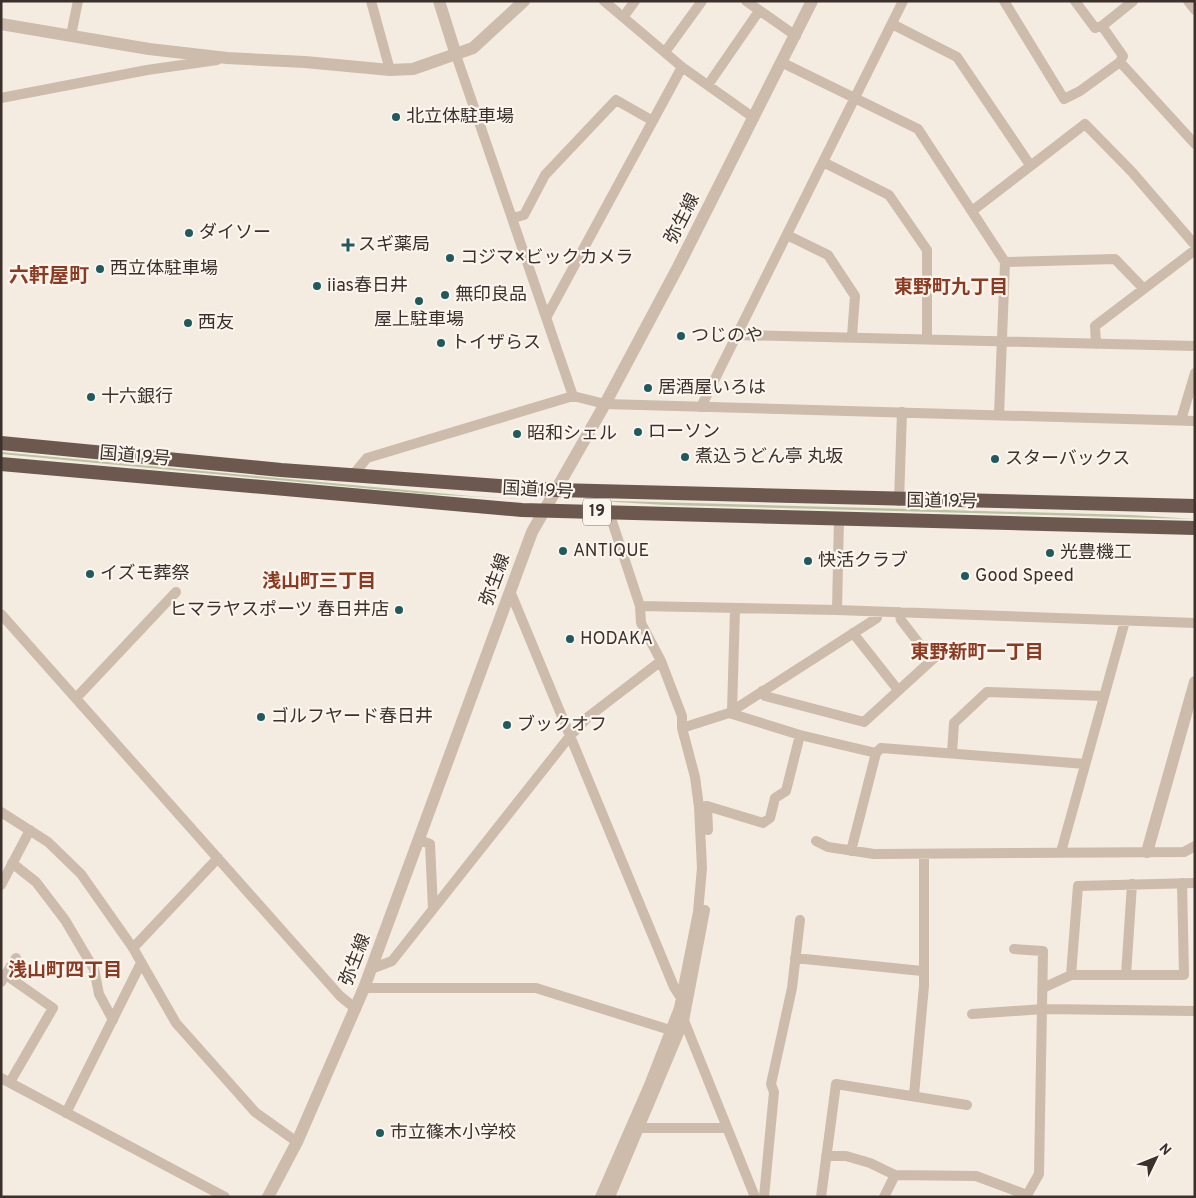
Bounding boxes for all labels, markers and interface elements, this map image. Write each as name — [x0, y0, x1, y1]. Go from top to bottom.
place label: 北立体駐車場 — [406, 106, 514, 129]
marker: 北立体駐車場 — [390, 111, 402, 123]
street label: 弥生線 — [660, 190, 706, 248]
place label: ダイソー — [199, 222, 271, 245]
marker: ダイソー — [183, 227, 195, 239]
place label: スギ薬局 — [358, 234, 430, 257]
marker: スギ薬局 — [342, 239, 354, 251]
place label: コジマ×ビックカメラ — [460, 247, 634, 270]
marker: コジマ×ビックカメラ — [444, 252, 456, 264]
place label: 西立体駐車場 — [110, 258, 218, 281]
marker: 西立体駐車場 — [94, 263, 106, 275]
district label: 六軒屋町 — [9, 264, 89, 290]
place label: iias春日井 — [327, 275, 408, 298]
district label: 東野町九丁目 — [894, 276, 1008, 300]
marker: iias春日井 — [311, 280, 323, 292]
place label: 無印良品 — [455, 284, 527, 307]
marker: 無印良品 — [439, 289, 451, 301]
marker: 屋上駐車場 — [413, 295, 425, 307]
place label: 屋上駐車場 — [374, 309, 464, 332]
place label: 西友 — [198, 312, 234, 335]
marker: 西友 — [182, 317, 194, 329]
place label: つじのや — [691, 325, 763, 348]
marker: つじのや — [675, 330, 687, 342]
place label: トイザらス — [451, 332, 541, 355]
marker: トイザらス — [435, 337, 447, 349]
place label: 居酒屋いろは — [658, 377, 766, 400]
marker: 居酒屋いろは — [642, 382, 654, 394]
place label: 十六銀行 — [101, 386, 173, 409]
marker: 十六銀行 — [85, 391, 97, 403]
place label: ローソン — [648, 421, 720, 444]
place label: 昭和シェル — [527, 423, 617, 446]
marker: ローソン — [632, 426, 644, 438]
marker: 昭和シェル — [511, 428, 523, 440]
street label: 国道19号 — [98, 442, 172, 472]
place label: 煮込うどん亭 丸坂 — [695, 446, 843, 469]
place label: スターバックス — [1005, 448, 1130, 471]
marker: 煮込うどん亭 丸坂 — [679, 451, 691, 463]
marker: スターバックス — [989, 453, 1001, 465]
street label: 国道19号 — [502, 478, 574, 504]
street label: 国道19号 — [906, 490, 978, 514]
road number: 19 — [583, 498, 611, 526]
place label: ANTIQUE — [573, 540, 649, 563]
place label: 光豊機工 — [1060, 542, 1132, 565]
marker: ANTIQUE — [557, 545, 569, 557]
marker: 光豊機工 — [1044, 547, 1056, 559]
place label: 快活クラブ — [818, 550, 908, 573]
street label: 弥生線 — [476, 551, 516, 609]
marker: 快活クラブ — [802, 555, 814, 567]
place label: イズモ葬祭 — [100, 563, 189, 586]
place label: Good Speed — [975, 565, 1074, 588]
marker: イズモ葬祭 — [84, 568, 96, 580]
district label: 浅山町三丁目 — [262, 570, 376, 594]
marker: Good Speed — [959, 570, 971, 582]
place label: ヒマラヤスポーツ 春日井店 — [169, 599, 389, 622]
marker: ヒマラヤスポーツ 春日井店 — [393, 604, 405, 616]
place label: HODAKA — [580, 628, 653, 651]
marker: HODAKA — [564, 633, 576, 645]
district label: 東野新町一丁目 — [910, 641, 1044, 665]
place label: ゴルフヤード春日井 — [271, 706, 433, 729]
marker: ゴルフヤード春日井 — [255, 711, 267, 723]
place label: ブックオフ — [517, 714, 607, 737]
marker: ブックオフ — [501, 719, 513, 731]
street label: 弥生線 — [336, 931, 376, 989]
district label: 浅山町四丁目 — [8, 959, 122, 983]
place label: 市立篠木小学校 — [390, 1122, 516, 1145]
marker: 市立篠木小学校 — [374, 1127, 386, 1139]
north arrow — [1131, 1133, 1181, 1183]
text: N — [1155, 1141, 1174, 1160]

